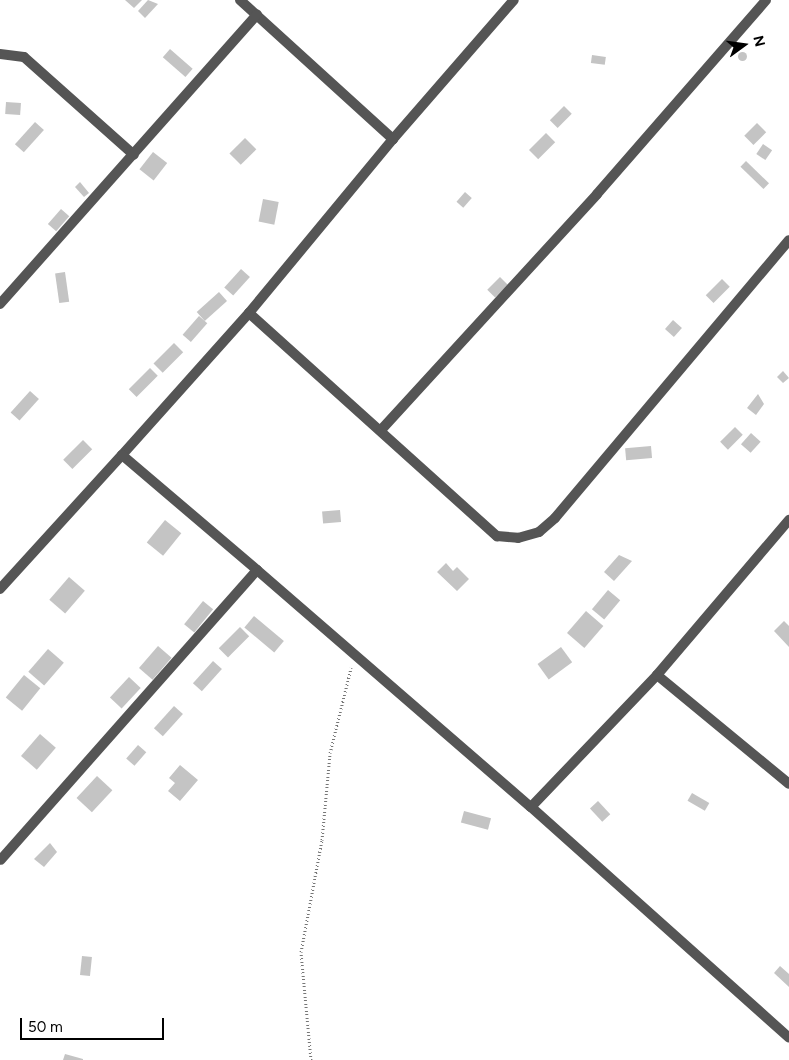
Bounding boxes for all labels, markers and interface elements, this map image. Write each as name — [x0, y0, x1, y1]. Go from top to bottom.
north arrow — [719, 20, 769, 70]
text: N — [749, 34, 769, 49]
scale bar — [22, 1008, 166, 1040]
text: 50 m — [28, 1018, 63, 1036]

